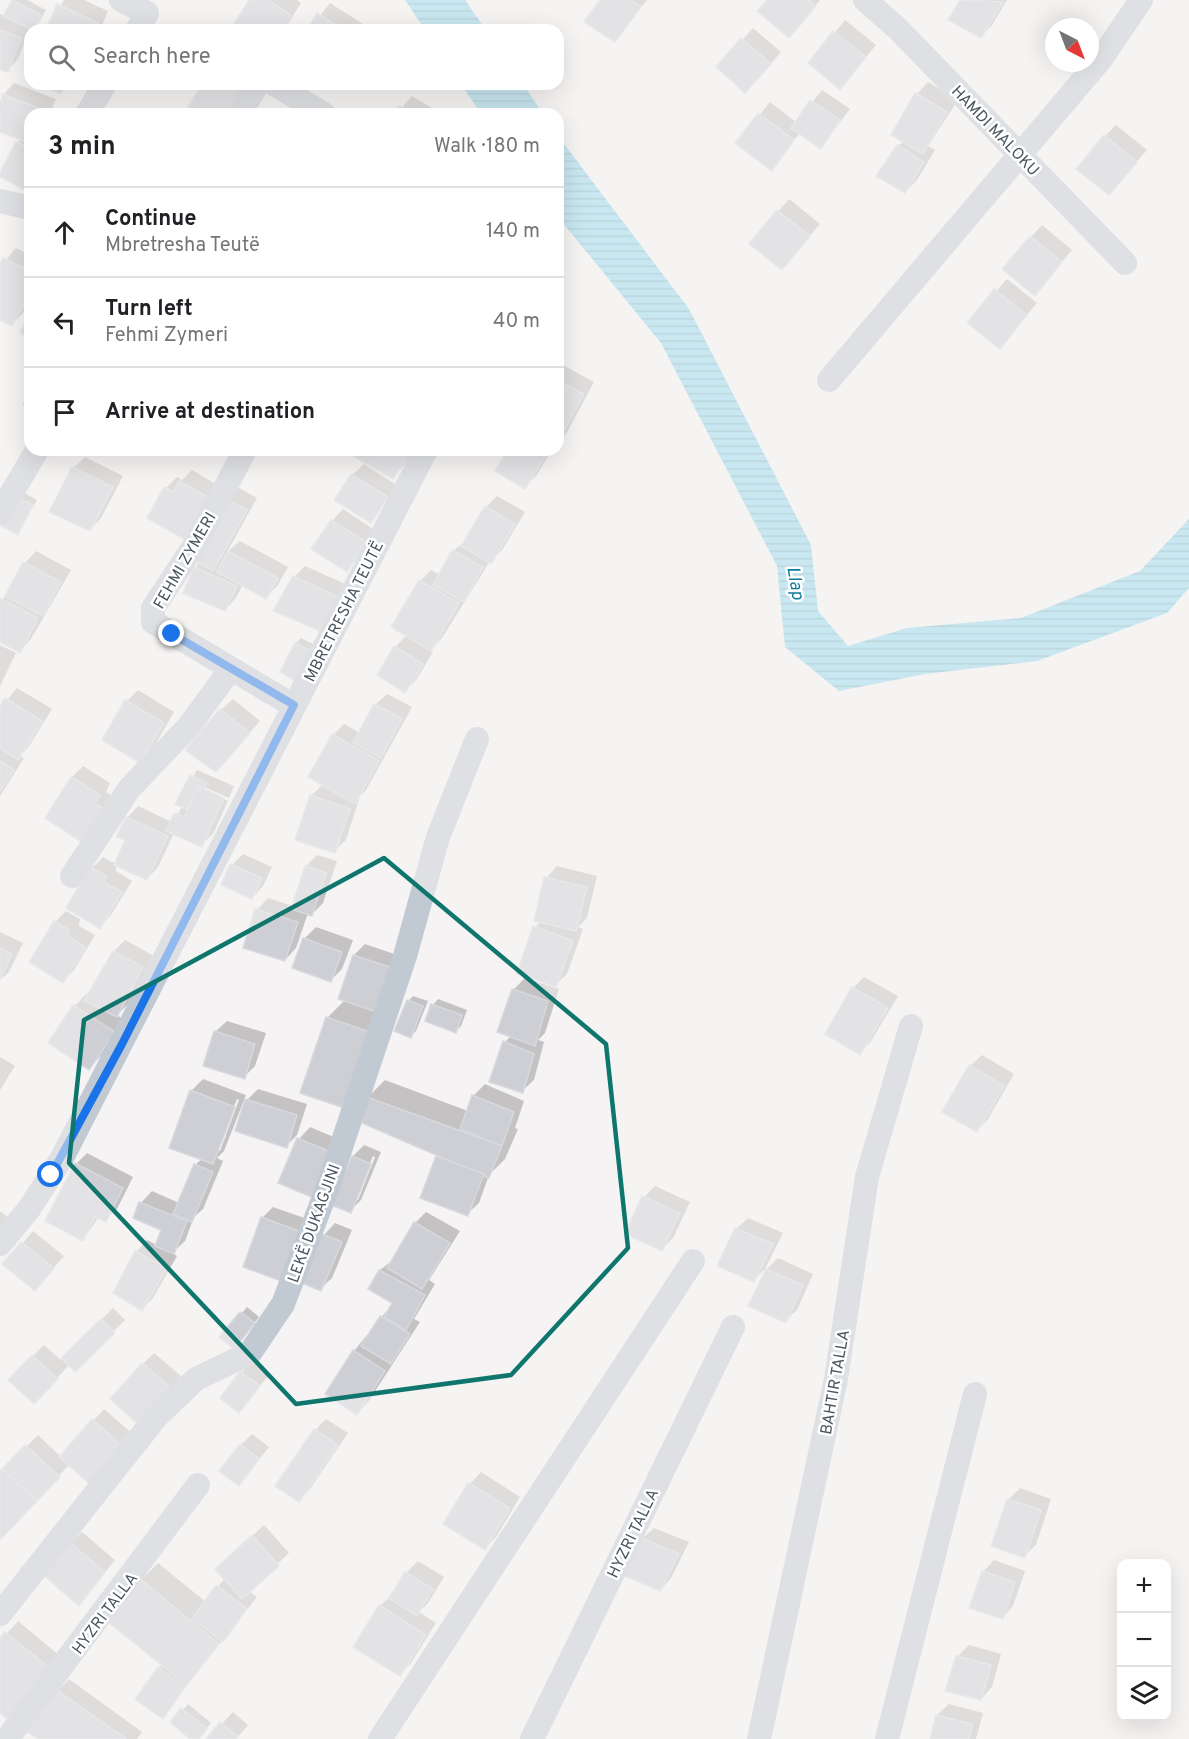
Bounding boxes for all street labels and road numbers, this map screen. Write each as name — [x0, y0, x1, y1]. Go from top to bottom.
street label: HAMDI MALOKU — [946, 82, 1043, 181]
street label: FEHMI ZYMERI — [150, 509, 222, 613]
street label: MBRETRESHA TEUTË — [300, 538, 389, 686]
street label: LEKË DUKAGJINI — [283, 1161, 346, 1286]
street label: BAHTIR TALLA — [817, 1328, 855, 1436]
street label: HYZRI TALLA — [604, 1486, 664, 1582]
street label: HYZRI TALLA — [68, 1569, 143, 1659]

